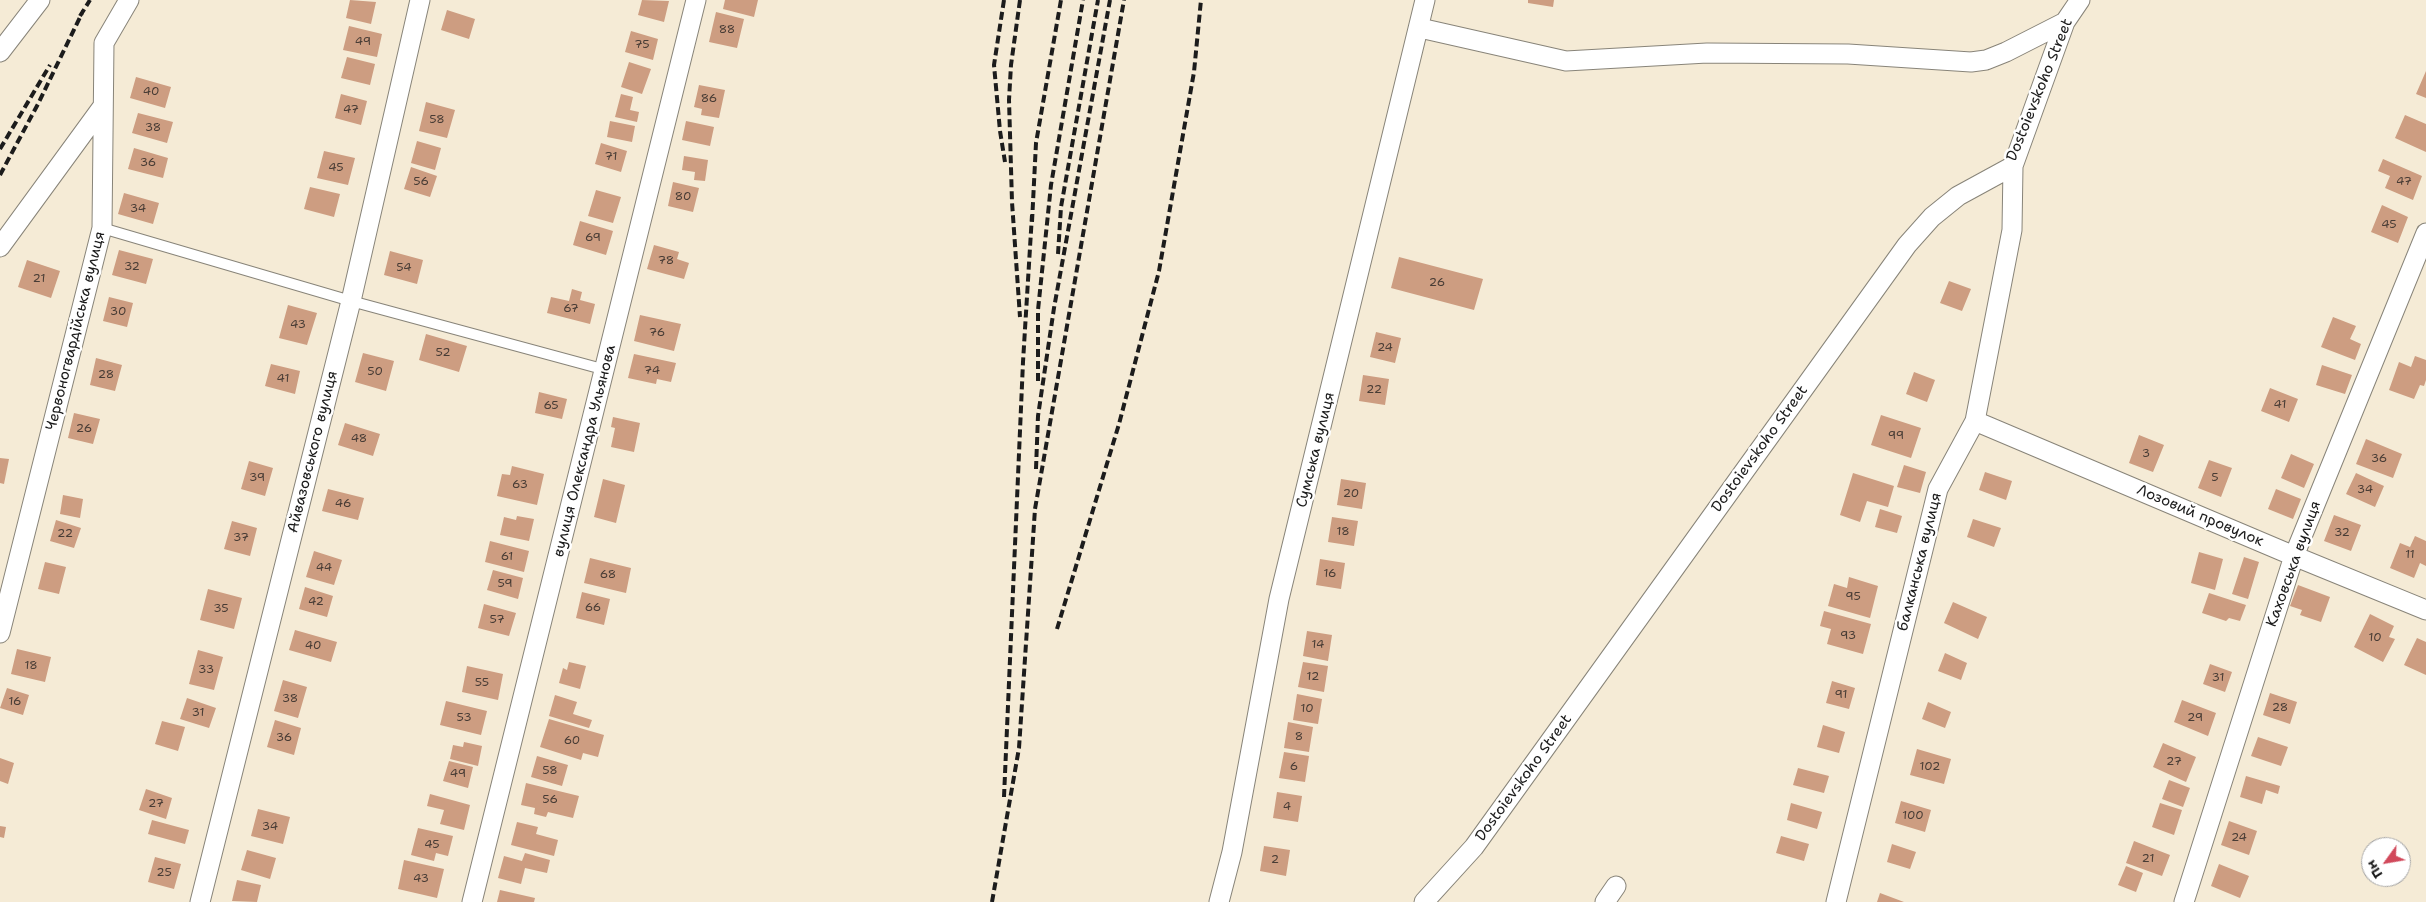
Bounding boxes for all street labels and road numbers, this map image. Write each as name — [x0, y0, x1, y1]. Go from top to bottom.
street label: Dostoievskoho Street — [2003, 16, 2077, 164]
street label: Червоногвардійська вулиця — [43, 230, 109, 432]
street label: вулиця Олександра Ульянова — [550, 343, 620, 559]
street label: Айвазовського вулиця — [284, 369, 342, 535]
street label: Dostoievskoho Street — [1708, 382, 1812, 516]
street label: Сумська вулиця — [1293, 390, 1339, 510]
street label: Лозовий провулок — [2134, 481, 2266, 551]
street label: балканська вулиця — [1894, 491, 1946, 633]
street label: Каховська вулиця — [2263, 499, 2325, 629]
street label: Dostoievskoho Street — [1472, 711, 1576, 845]

